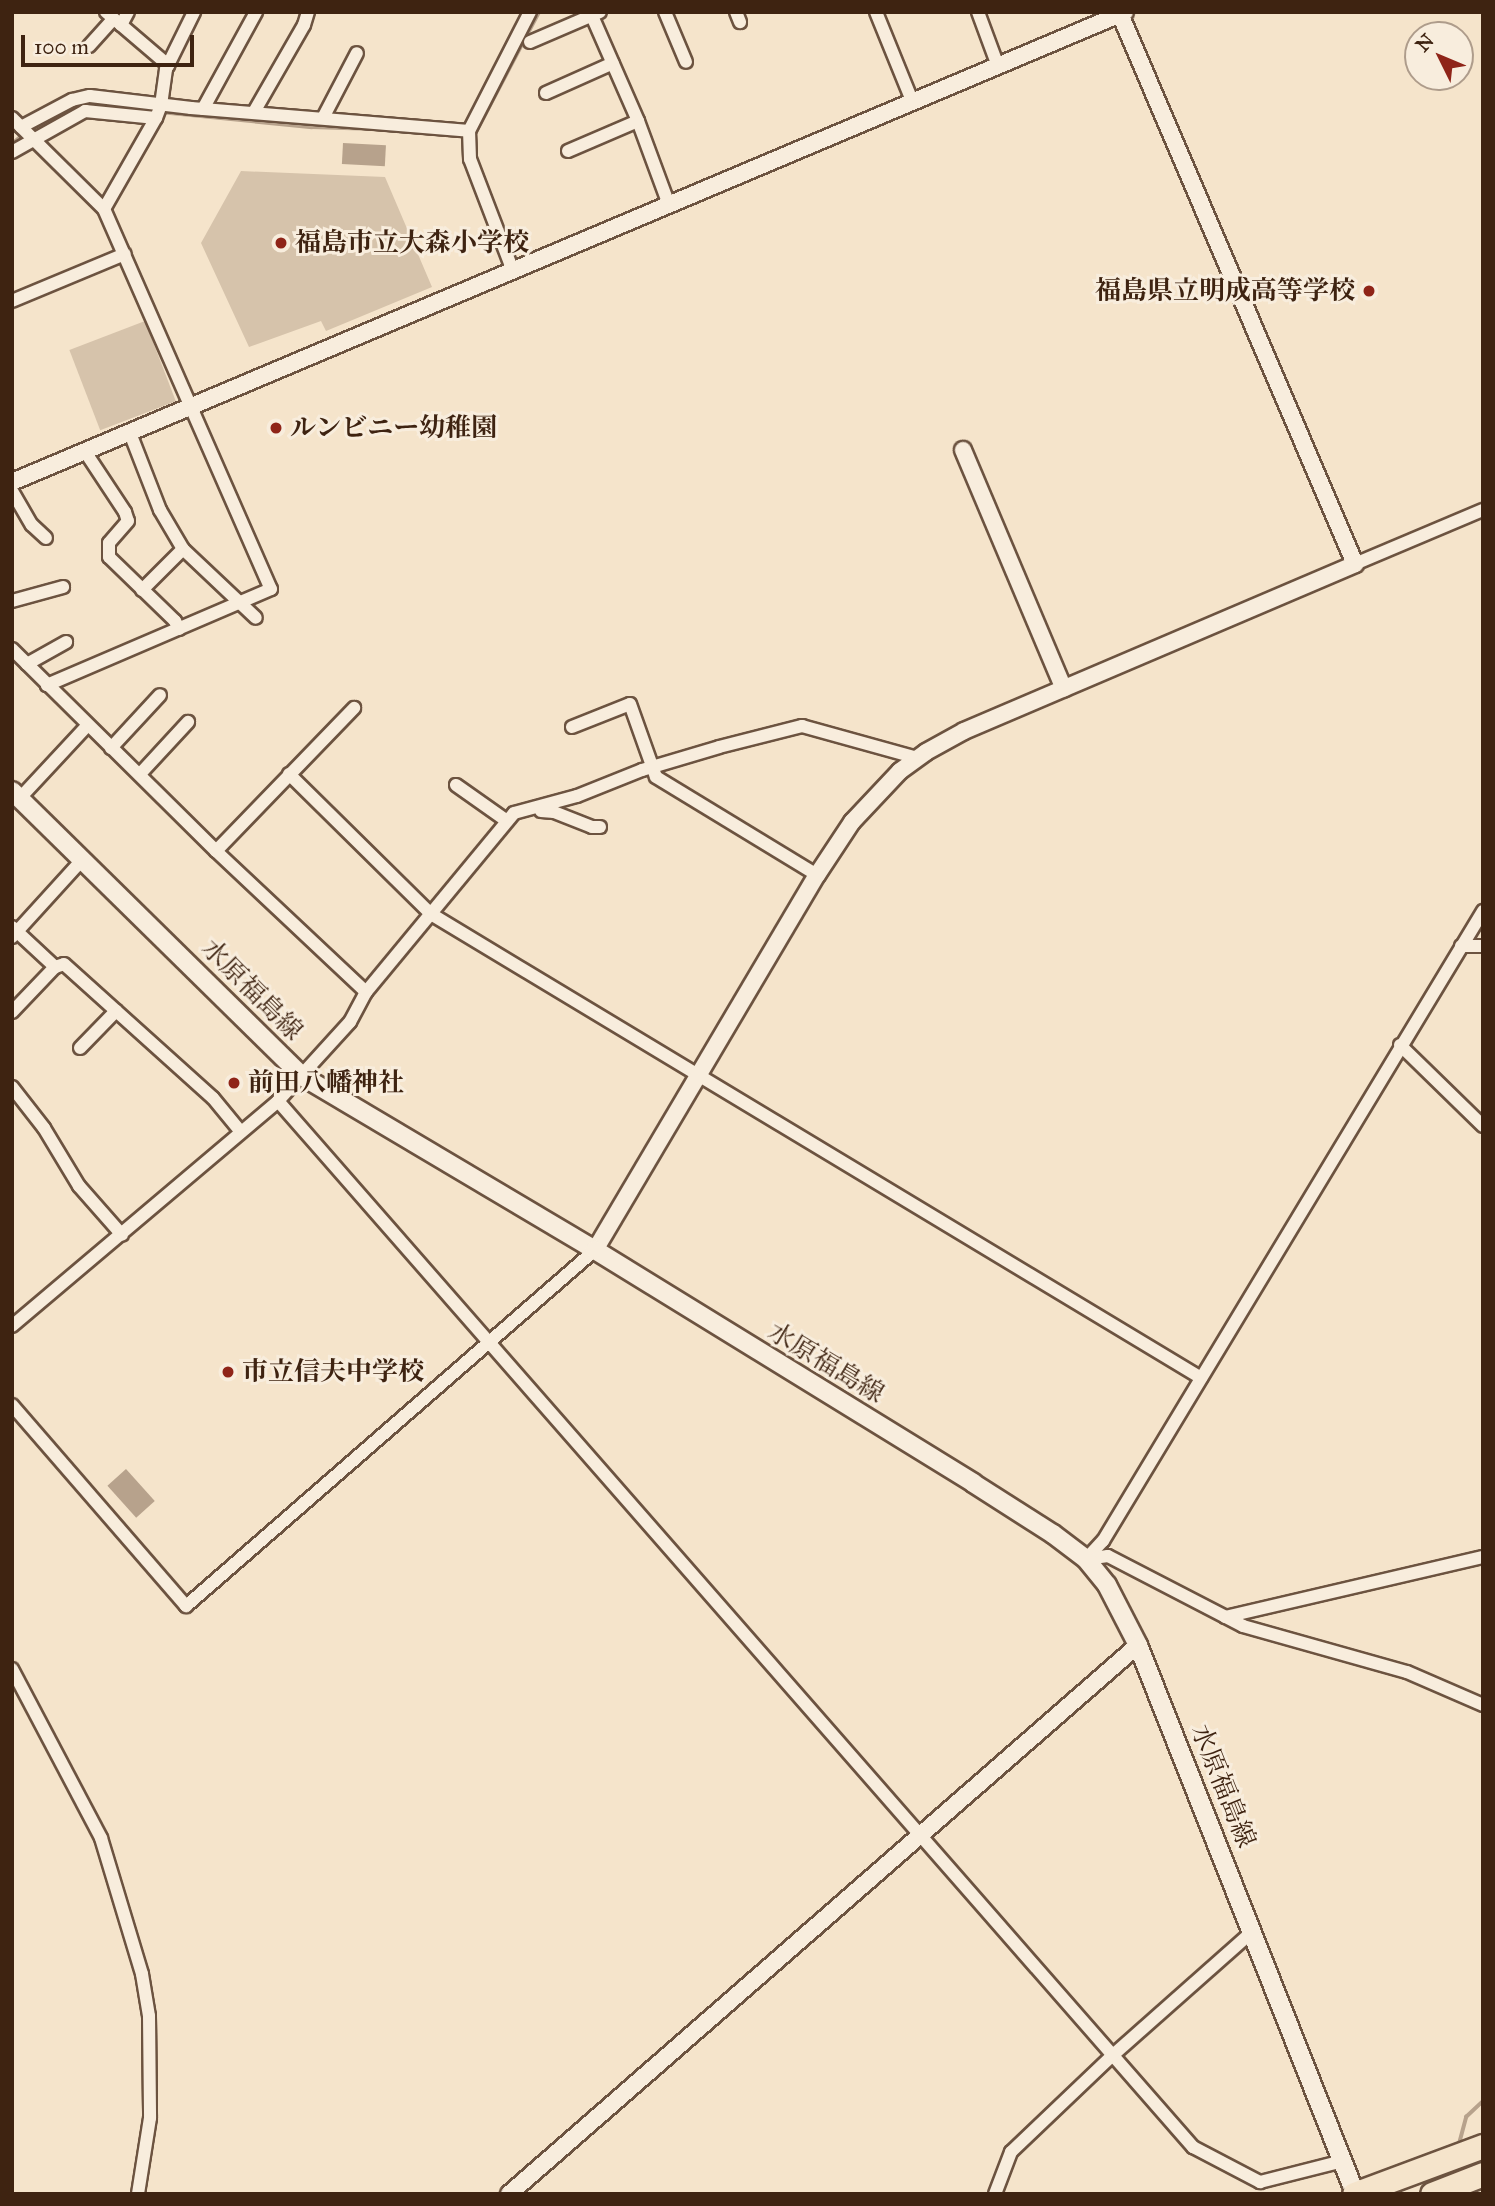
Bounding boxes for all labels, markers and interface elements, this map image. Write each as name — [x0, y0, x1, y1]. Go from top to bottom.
scale bar — [24, 21, 198, 65]
north arrow — [1404, 21, 1474, 91]
text: N — [1411, 29, 1439, 56]
text: 100 m — [34, 34, 89, 60]
place label: 福島市立大森小学校 — [295, 227, 529, 259]
marker: 福島市立大森小学校 — [273, 235, 289, 251]
place label: 福島県立明成高等学校 — [1095, 275, 1355, 307]
marker: 福島県立明成高等学校 — [1361, 283, 1377, 299]
place label: ルンビニー幼稚園 — [290, 412, 498, 444]
marker: ルンビニー幼稚園 — [268, 420, 284, 436]
street label: 水原福島線 — [195, 933, 309, 1047]
place label: 前田八幡神社 — [248, 1067, 404, 1099]
marker: 前田八幡神社 — [226, 1075, 242, 1091]
street label: 水原福島線 — [762, 1316, 890, 1410]
place label: 市立信夫中学校 — [242, 1356, 424, 1388]
marker: 市立信夫中学校 — [220, 1364, 236, 1380]
street label: 水原福島線 — [1184, 1720, 1262, 1852]

